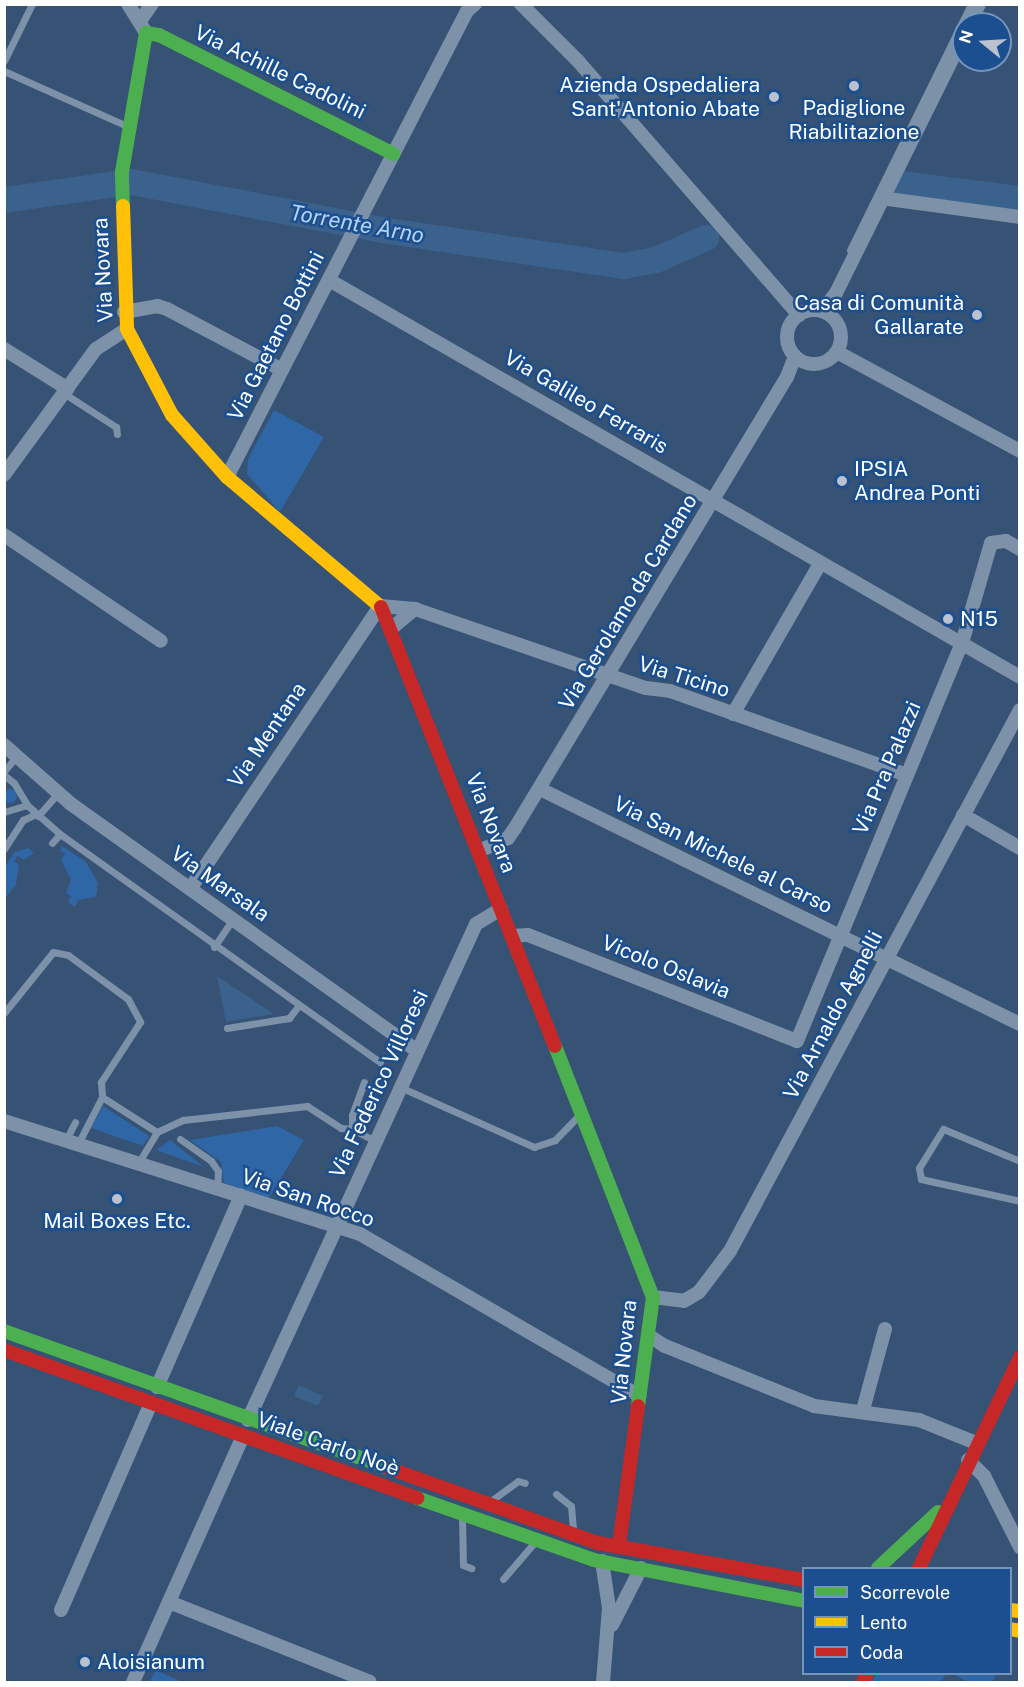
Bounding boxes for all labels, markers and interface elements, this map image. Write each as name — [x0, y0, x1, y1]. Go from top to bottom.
north arrow — [952, 12, 1012, 72]
street label: Via Achille Cadolini — [190, 20, 370, 124]
text: N — [955, 28, 977, 46]
place label: Azienda Ospedaliera Sant'Antonio Abate — [559, 72, 760, 122]
marker: Padiglione Riabilitazione — [847, 79, 861, 93]
marker: Azienda Ospedaliera Sant'Antonio Abate — [765, 88, 783, 106]
place label: Padiglione Riabilitazione — [788, 95, 920, 145]
water label: Torrente Arno — [288, 199, 426, 249]
street label: Via Novara — [88, 217, 118, 323]
street label: Via Gaetano Bottini — [222, 247, 330, 425]
place label: Casa di Comunità Gallarate — [794, 290, 964, 340]
marker: Casa di Comunità Gallarate — [968, 306, 986, 324]
street label: Via Galileo Ferraris — [500, 345, 672, 459]
place label: IPSIA Andrea Ponti — [854, 456, 980, 506]
marker: IPSIA Andrea Ponti — [835, 474, 849, 488]
street label: Via Gerolamo da Cardano — [553, 489, 703, 715]
place label: N15 — [960, 606, 998, 632]
marker: N15 — [941, 612, 955, 626]
street label: Via Ticino — [635, 651, 733, 703]
street label: Via Mentana — [223, 678, 311, 792]
street label: Via Pra Palazzi — [848, 698, 926, 838]
street label: Via Novara — [460, 770, 522, 876]
street label: Via San Michele al Carso — [609, 791, 837, 919]
street label: Via Marsala — [166, 841, 274, 927]
street label: Via Arnaldo Agnelli — [778, 926, 888, 1104]
street label: Vicolo Oslavia — [598, 930, 734, 1004]
street label: Via Federico Villoresi — [324, 986, 434, 1182]
street label: Via San Rocco — [238, 1163, 378, 1233]
marker: Mail Boxes Etc. — [110, 1192, 124, 1206]
place label: Mail Boxes Etc. — [43, 1208, 191, 1234]
street label: Via Novara — [606, 1299, 642, 1405]
street label: Viale Carlo Noè — [253, 1406, 403, 1482]
legend — [802, 1567, 1012, 1675]
text: Scorrevole — [860, 1582, 950, 1603]
text: Lento — [860, 1612, 907, 1633]
text: Coda — [860, 1642, 903, 1663]
place label: Aloisianum — [97, 1649, 205, 1675]
marker: Aloisianum — [78, 1655, 92, 1669]

